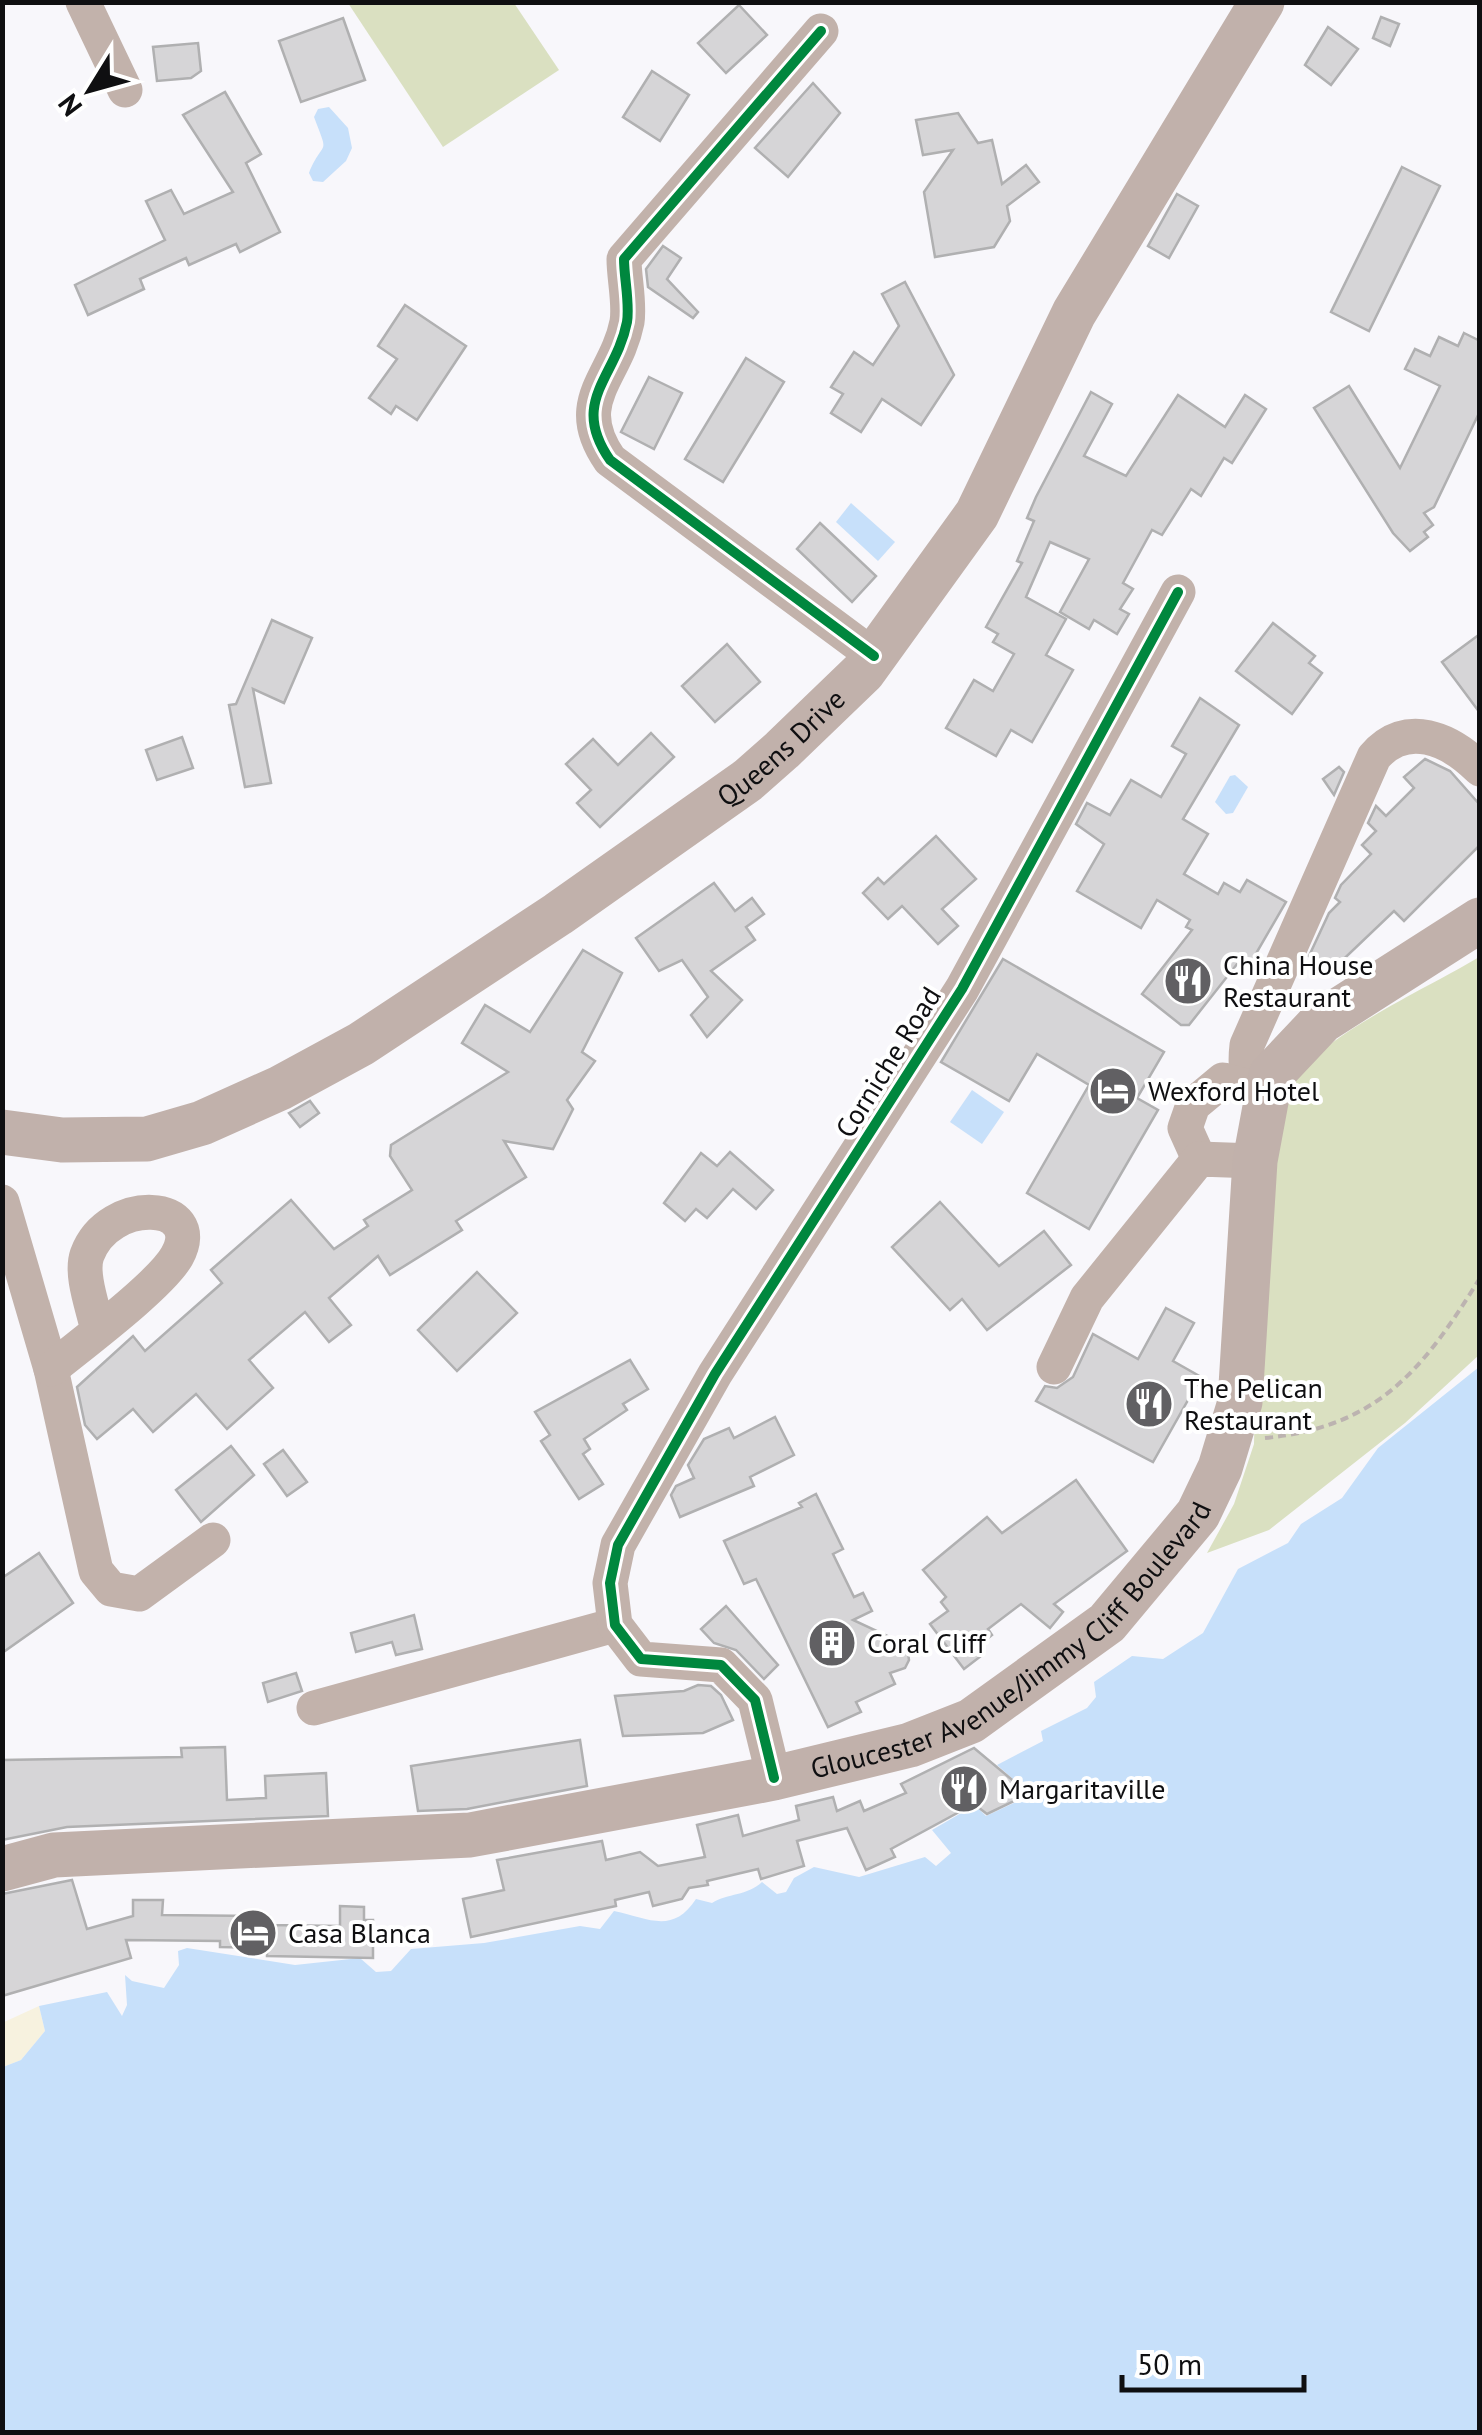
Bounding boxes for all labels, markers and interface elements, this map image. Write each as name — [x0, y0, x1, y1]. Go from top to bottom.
north arrow — [40, 40, 140, 140]
text: N — [49, 87, 90, 124]
street label: Queens Drive — [709, 680, 853, 814]
place label: China House Restaurant — [1223, 946, 1373, 1015]
restaurant icon: China House Restaurant — [1162, 955, 1214, 1007]
street label: Corniche Road — [827, 979, 949, 1144]
hotel icon: Wexford Hotel — [1087, 1065, 1139, 1117]
place label: Wexford Hotel — [1148, 1072, 1319, 1109]
place label: The Pelican Restaurant — [1184, 1369, 1323, 1438]
restaurant icon: The Pelican Restaurant — [1123, 1378, 1175, 1430]
street label: Gloucester Avenue/Jimmy Cliff Boulevard — [807, 1495, 1219, 1786]
building icon: Coral Cliff — [806, 1617, 858, 1669]
place label: Coral Cliff — [867, 1624, 987, 1661]
restaurant icon: Margaritaville — [938, 1763, 990, 1815]
place label: Margaritaville — [999, 1770, 1165, 1807]
hotel icon: Casa Blanca — [227, 1907, 279, 1959]
place label: Casa Blanca — [288, 1914, 431, 1951]
scale bar — [1122, 2330, 1304, 2392]
text: 50 m — [1137, 2344, 1202, 2383]

